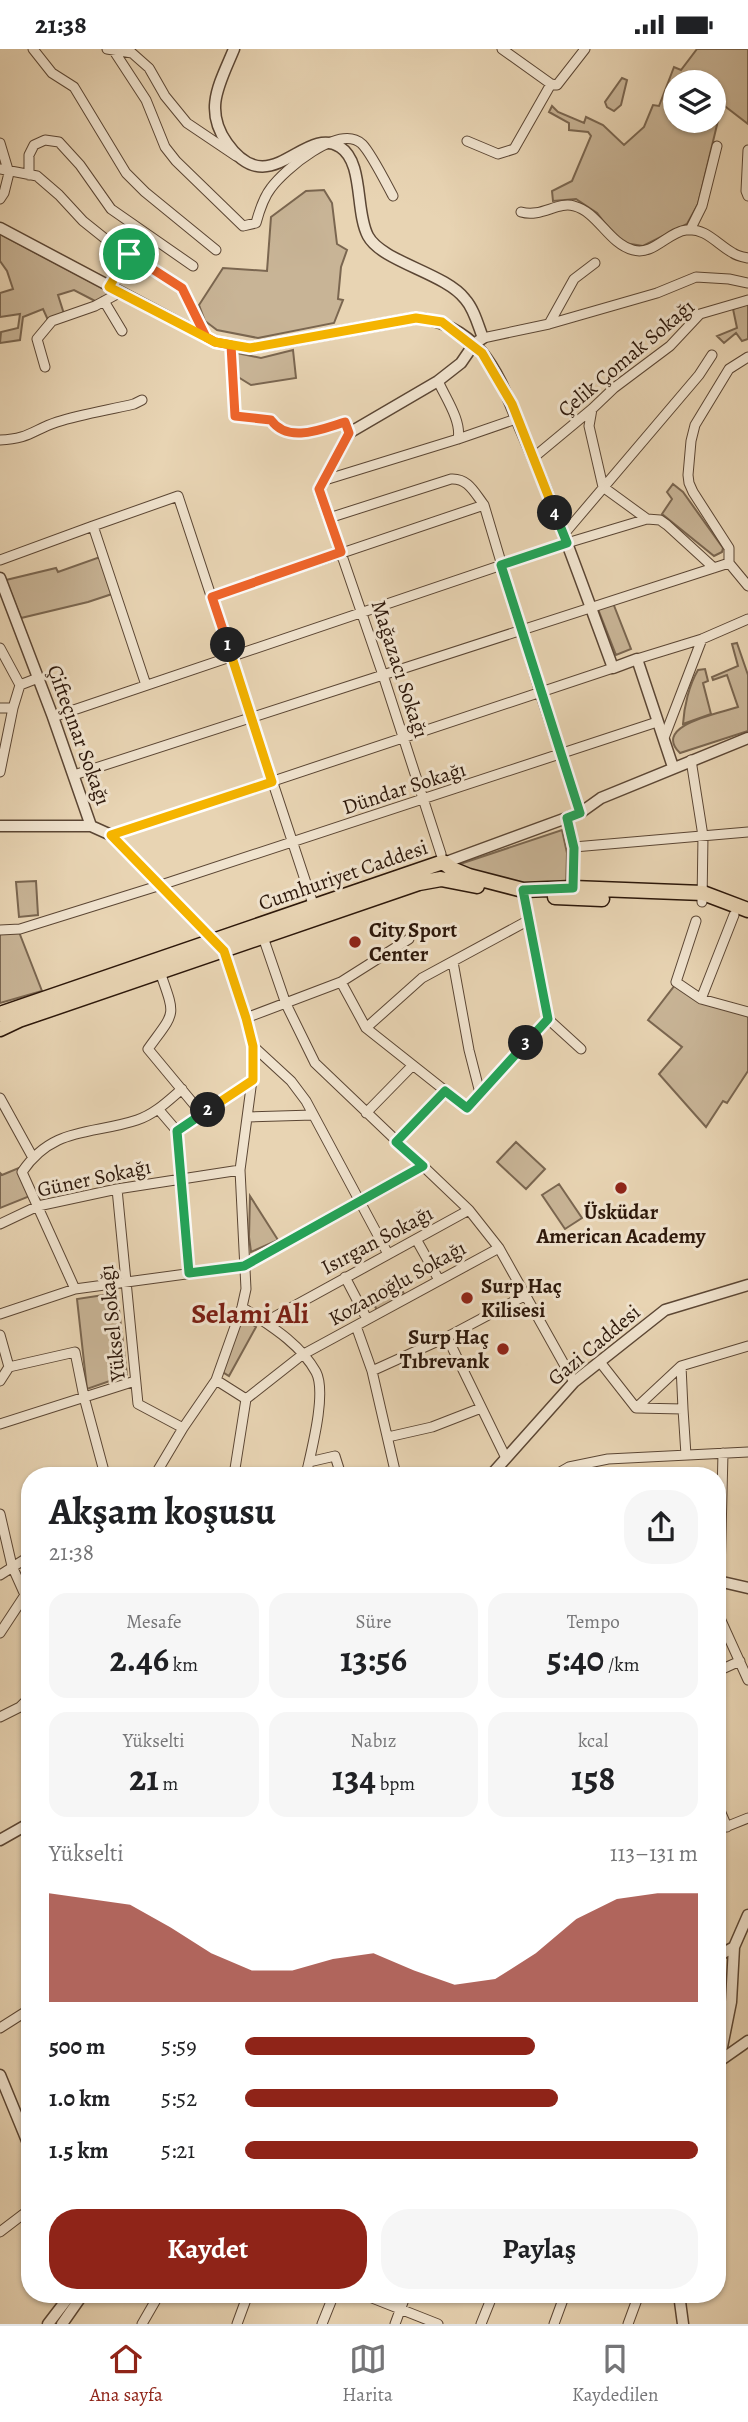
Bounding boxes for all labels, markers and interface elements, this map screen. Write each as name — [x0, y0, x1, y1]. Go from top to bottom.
text: 21:38 — [35, 7, 87, 42]
map controls — [663, 70, 726, 133]
button: layers — [663, 70, 726, 133]
pin — [99, 224, 159, 284]
icon: arrive — [110, 235, 148, 273]
street label: Çelik Çomak Sokağı — [552, 293, 700, 423]
pin: 4 — [538, 496, 572, 531]
text: 4 — [550, 499, 559, 525]
street label: Mağazacı Sokağı — [365, 597, 435, 742]
pin: 1 — [210, 627, 246, 663]
text: 1 — [224, 631, 231, 657]
street label: Çifteçınar Sokağı — [41, 661, 117, 809]
street label: Dündar Sokağı — [339, 755, 469, 821]
street label: Cumhuriyet Caddesi — [255, 833, 431, 917]
place label: City Sport Center — [369, 916, 457, 968]
marker: City Sport Center — [347, 934, 363, 950]
pin: 3 — [508, 1025, 544, 1061]
text: 3 — [521, 1029, 530, 1055]
pin: 2 — [190, 1093, 226, 1127]
text: 2 — [203, 1096, 212, 1122]
street label: Güner Sokağı — [35, 1152, 153, 1204]
marker: Üsküdar American Academy — [613, 1180, 629, 1196]
place label: Üsküdar American Academy — [536, 1198, 707, 1250]
street label: Isırgan Sokağı — [316, 1199, 438, 1281]
street label: Kozanoğlu Sokağı — [323, 1234, 471, 1332]
street label: Yüksel Sokağı — [92, 1263, 132, 1384]
place label: Surp Haç Kilisesi — [481, 1272, 562, 1324]
marker: Surp Haç Kilisesi — [459, 1290, 475, 1306]
district label: Selami Ali — [191, 1295, 309, 1333]
street label: Gazi Caddesi — [542, 1298, 646, 1392]
place label: Surp Haç Tıbrevank — [400, 1323, 489, 1375]
marker: Surp Haç Tıbrevank — [495, 1341, 511, 1357]
text: Akşam koşusu — [49, 1485, 276, 1537]
button: share — [624, 1490, 698, 1564]
text: 21:38 — [49, 1537, 94, 1568]
text: Mesafe — [126, 1609, 181, 1635]
text: Süre — [356, 1609, 391, 1635]
text: Tempo — [567, 1609, 620, 1635]
text: 2.46 — [110, 1635, 169, 1683]
text: 13:56 — [340, 1635, 407, 1683]
text: 5:40 — [547, 1635, 604, 1683]
text: km — [169, 1652, 198, 1678]
text: /km — [604, 1652, 639, 1678]
text: Yükselti — [123, 1728, 185, 1754]
text: Nabız — [351, 1728, 396, 1754]
text: kcal — [578, 1728, 608, 1754]
text: 21 — [129, 1754, 159, 1802]
text: 134 — [332, 1754, 376, 1802]
text: 158 — [571, 1754, 615, 1802]
text: m — [159, 1771, 178, 1797]
text: bpm — [376, 1771, 415, 1797]
text: Yükselti — [49, 1838, 124, 1869]
text: 113–131 m — [610, 1838, 698, 1869]
text: 500 m — [49, 2031, 105, 2062]
text: 5:59 — [161, 2031, 197, 2062]
text: 1.0 km — [49, 2083, 110, 2114]
text: 5:52 — [161, 2083, 197, 2114]
text: 1.5 km — [49, 2135, 109, 2166]
text: 5:21 — [161, 2135, 195, 2166]
button: Kaydet — [49, 2209, 367, 2289]
button: Paylaş — [381, 2209, 698, 2289]
tab: Ana sayfa — [90, 2340, 163, 2408]
tab: Harita — [342, 2340, 393, 2408]
tab: Kaydedilen — [572, 2340, 658, 2408]

